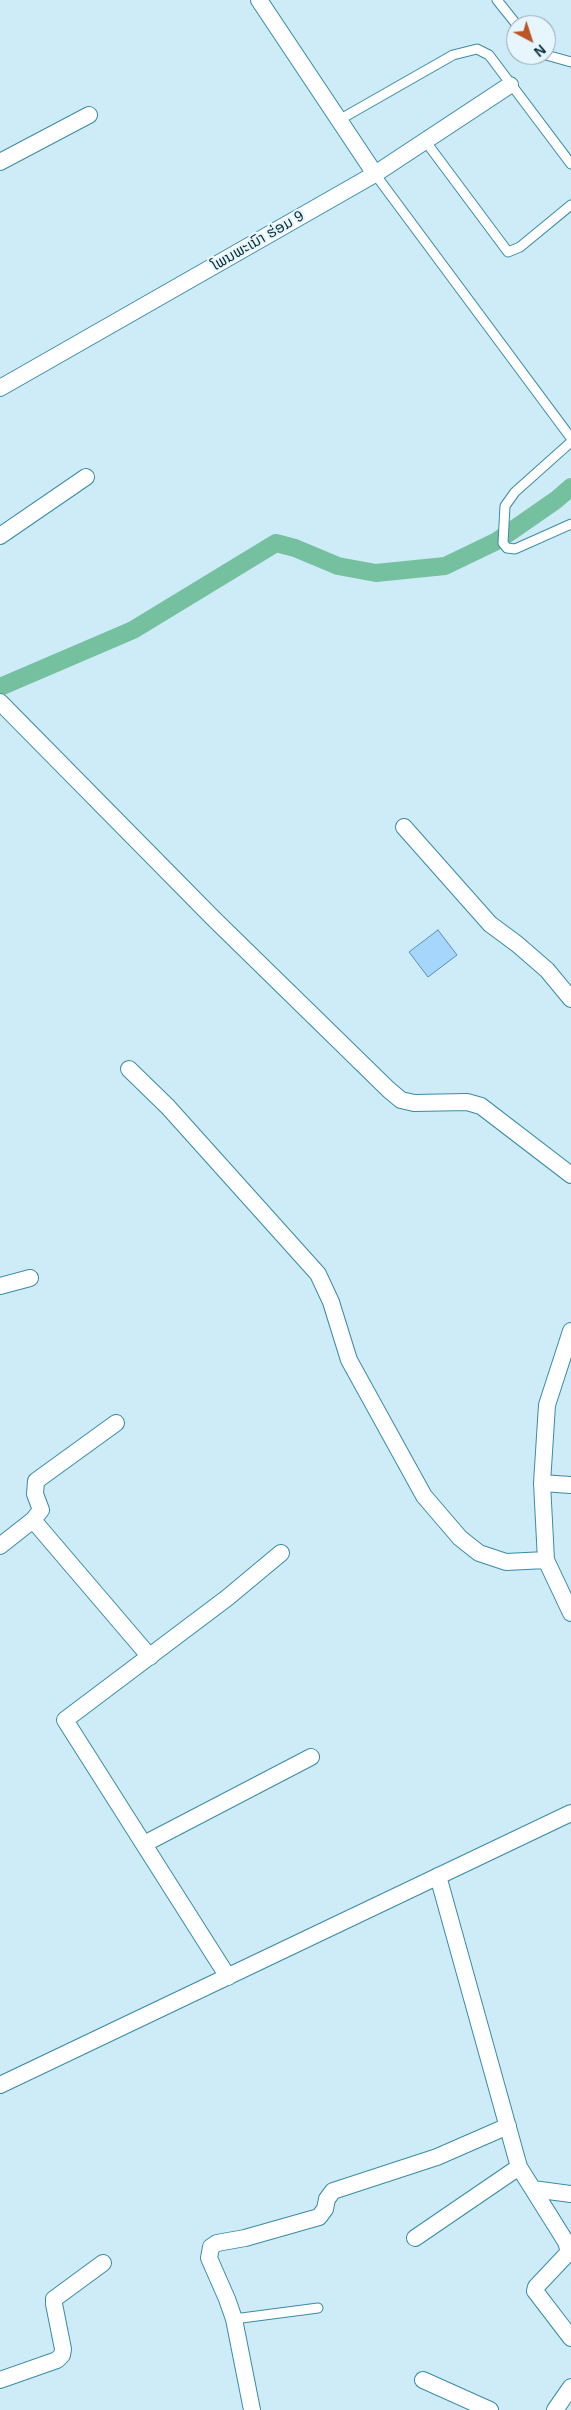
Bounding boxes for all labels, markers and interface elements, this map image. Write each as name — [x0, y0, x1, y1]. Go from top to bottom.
north arrow — [506, 15, 556, 65]
text: N — [531, 41, 549, 60]
street label: ໂພນພະເນົາ ຮ່ອມ 9 — [209, 207, 307, 275]

